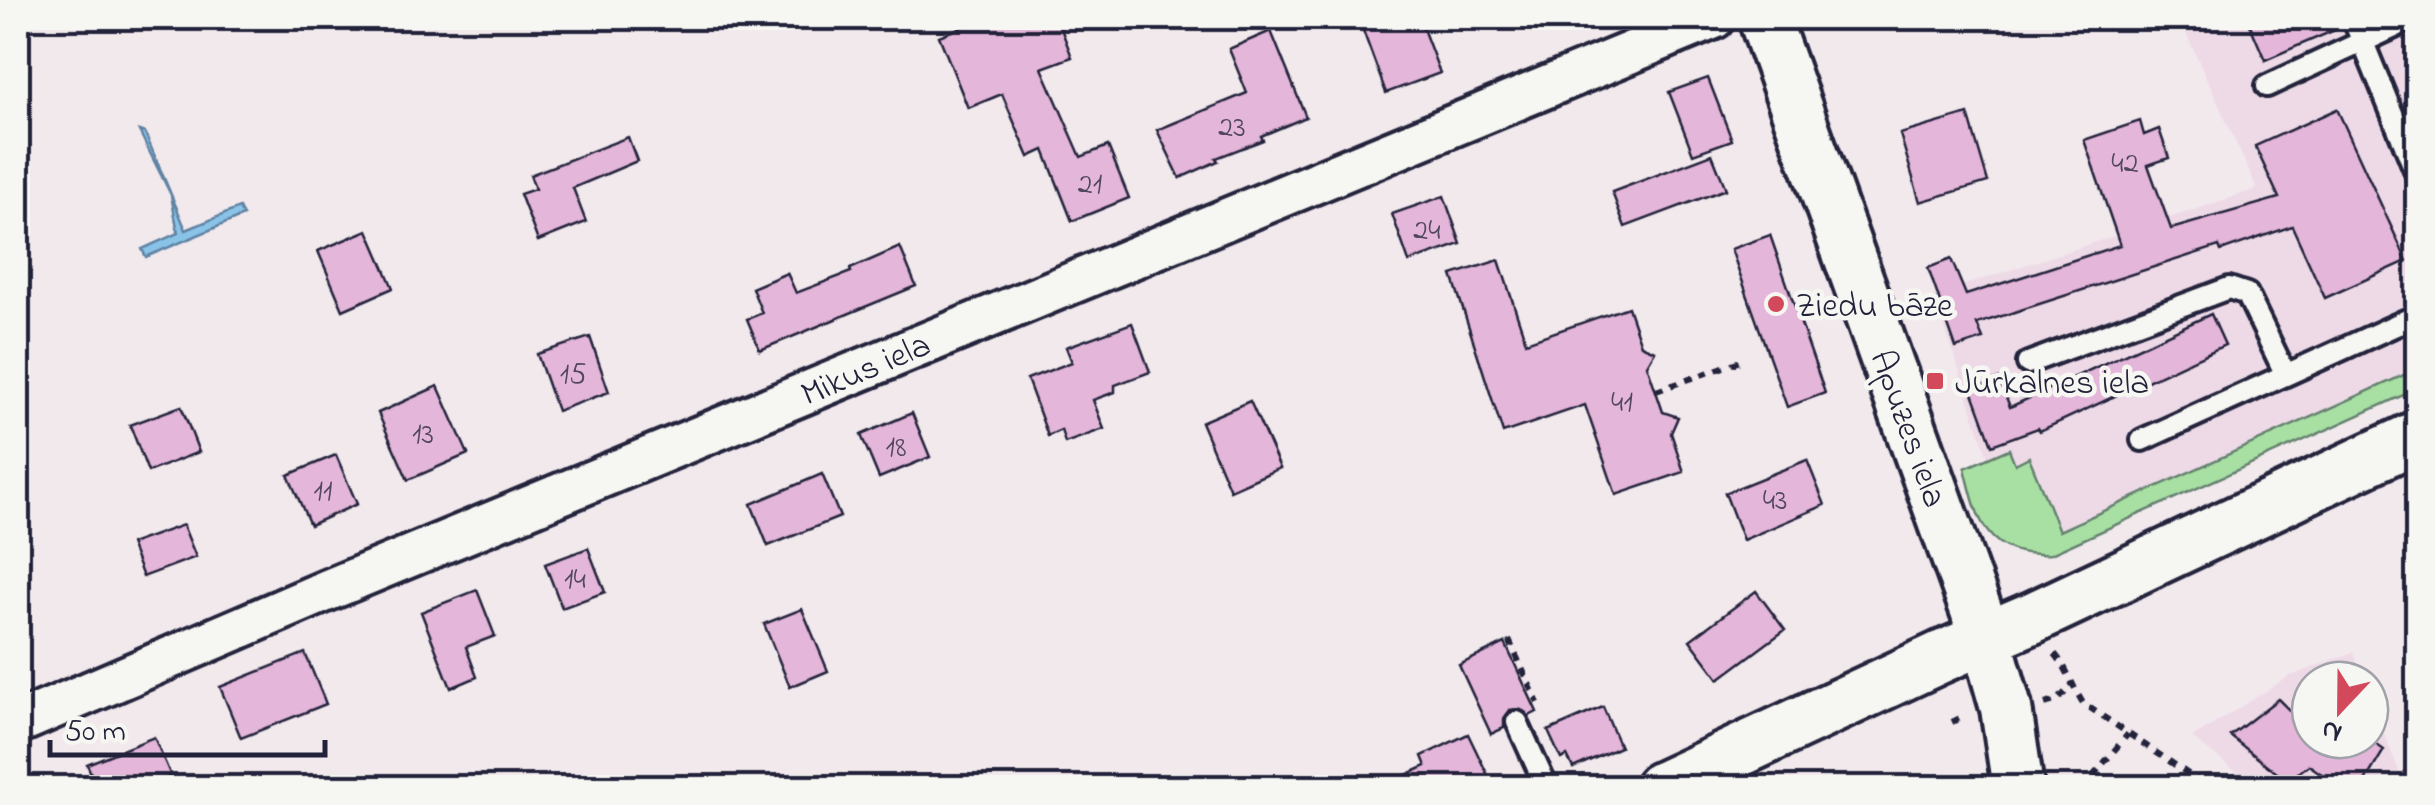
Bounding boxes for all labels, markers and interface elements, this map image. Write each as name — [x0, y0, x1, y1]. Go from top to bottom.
house number: 23 — [1218, 107, 1246, 151]
house number: 42 — [2111, 143, 2139, 187]
house number: 21 — [1078, 164, 1102, 208]
house number: 24 — [1413, 210, 1441, 254]
place label: Ziedu bāze — [1796, 282, 1953, 333]
marker: Ziedu bāze — [1765, 293, 1787, 315]
street label: Mikus iela — [794, 321, 939, 421]
street label: Apuzes iela — [1855, 343, 1959, 515]
house number: 15 — [560, 354, 586, 398]
place label: Jūrkalnes iela — [1955, 359, 2149, 410]
marker: Jūrkalnes iela — [1924, 370, 1946, 392]
house number: 41 — [1611, 382, 1633, 426]
house number: 13 — [412, 414, 434, 458]
house number: 18 — [886, 427, 906, 471]
house number: 11 — [313, 471, 333, 515]
house number: 43 — [1763, 480, 1787, 524]
house number: 14 — [564, 559, 586, 603]
north arrow — [2290, 660, 2390, 760]
scale bar — [50, 695, 325, 757]
text: N — [2316, 707, 2348, 752]
text: 50 m — [65, 711, 126, 755]

